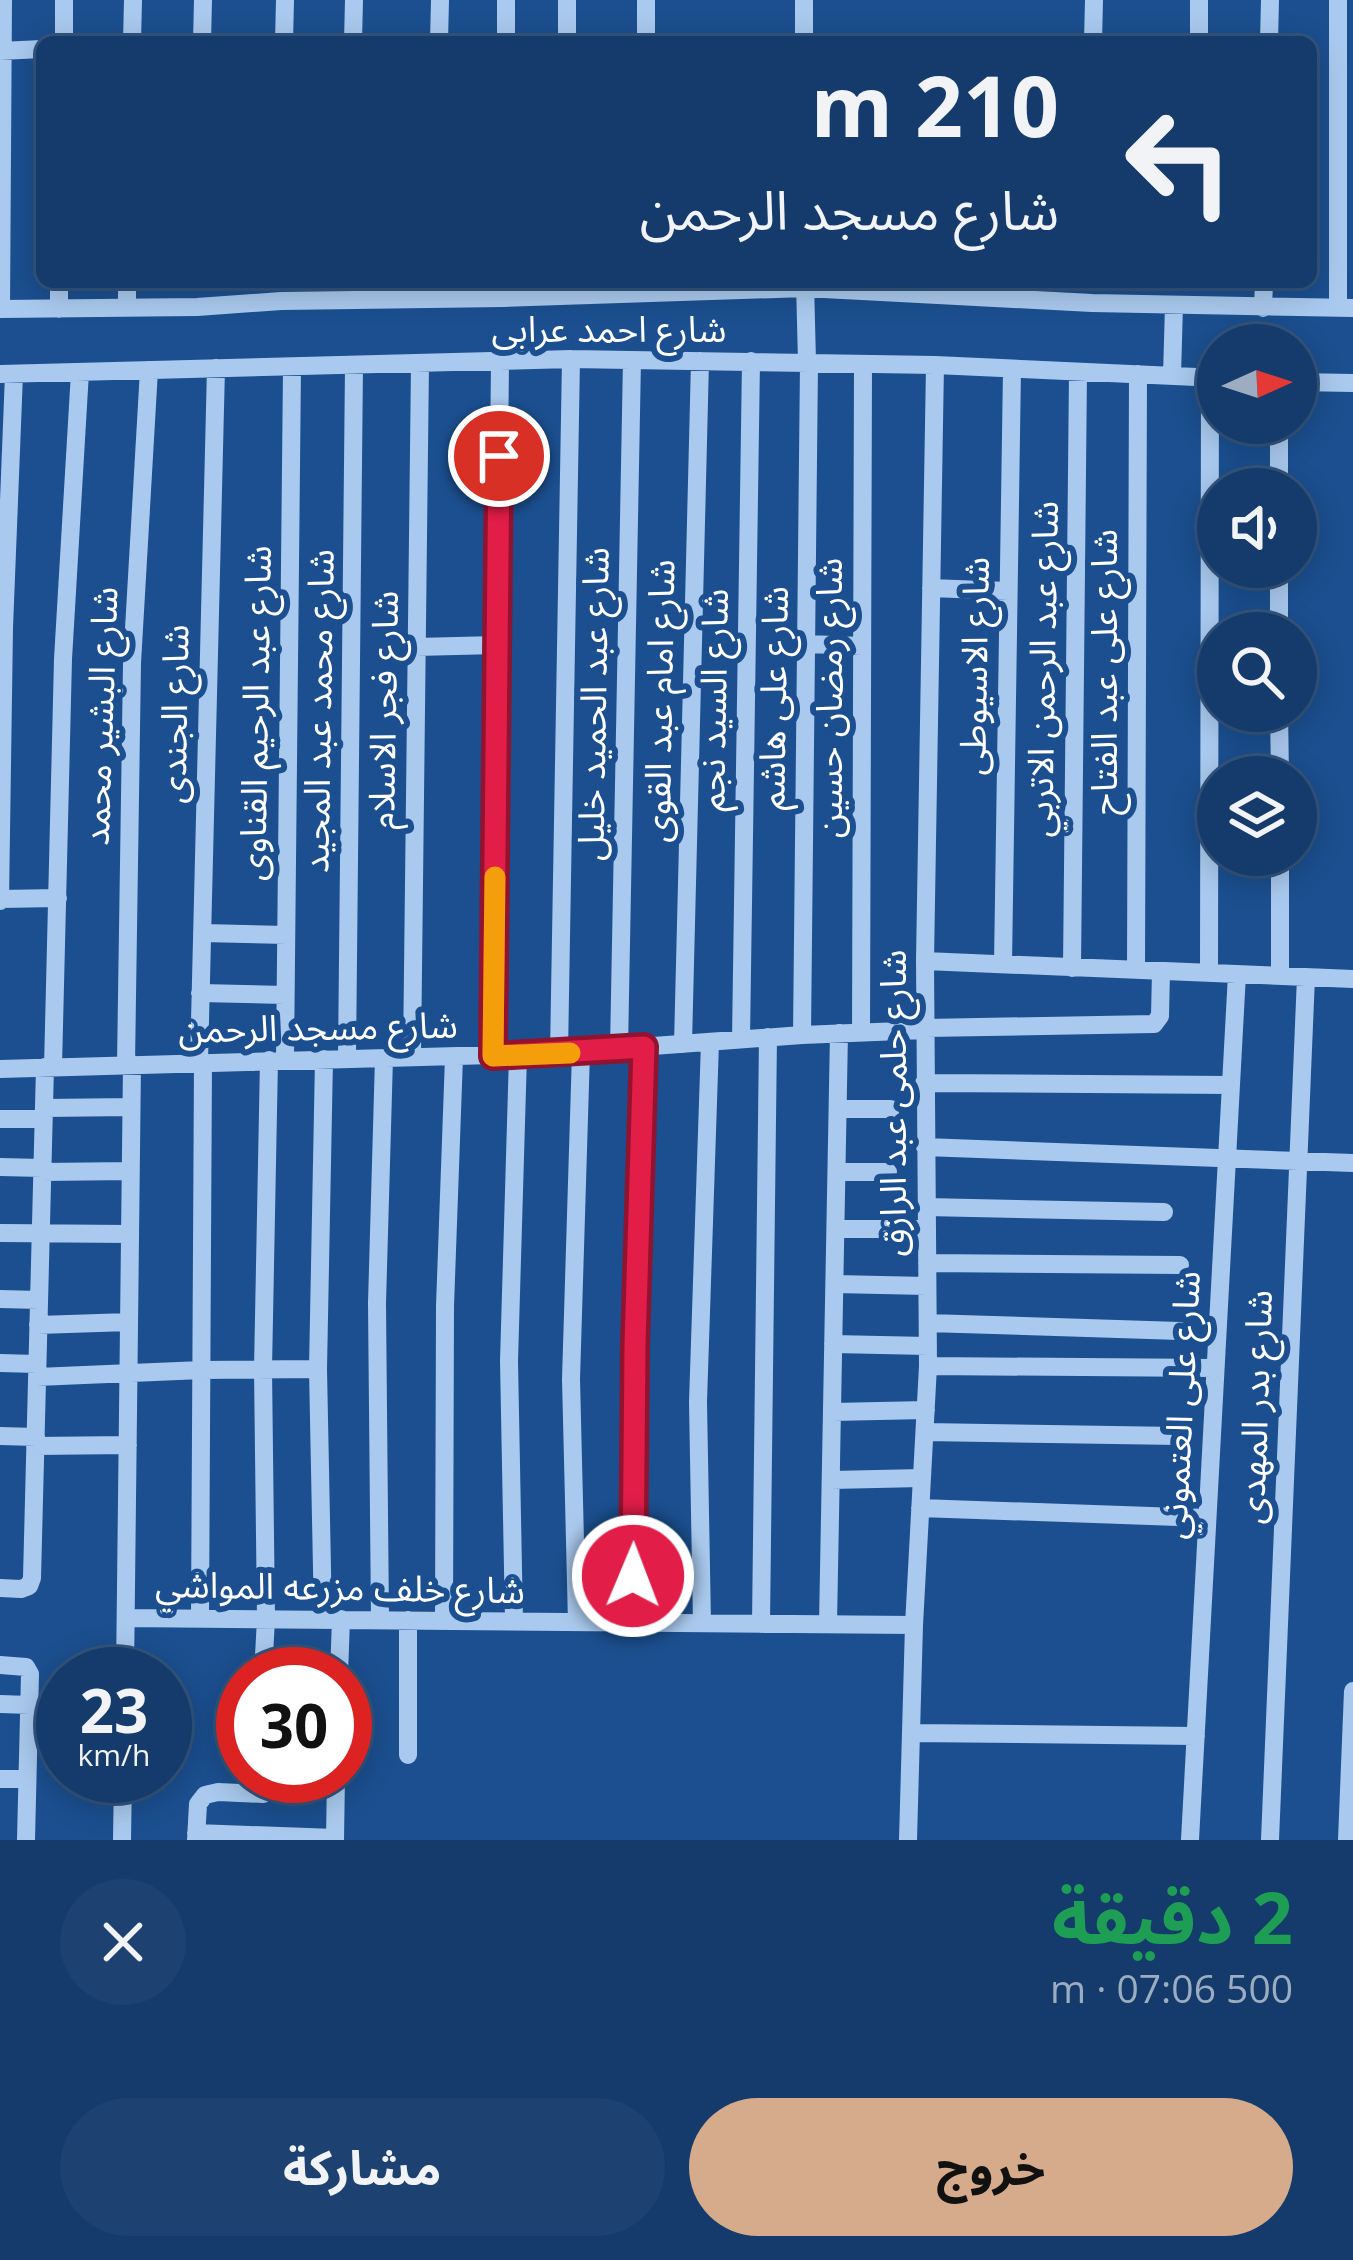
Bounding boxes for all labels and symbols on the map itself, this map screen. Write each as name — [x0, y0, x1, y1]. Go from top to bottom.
street label: شارع احمد عرابى — [492, 304, 726, 356]
north arrow — [1197, 324, 1317, 444]
pin — [448, 405, 550, 507]
street label: شارع عبد الرحمن الاتربي — [1014, 500, 1073, 838]
street label: شارع على عبد الفتاح — [1079, 529, 1131, 815]
street label: شارع عبد الرحيم القناوى — [227, 545, 286, 881]
street label: شارع عبد الحميد خليل — [565, 547, 623, 861]
street label: شارع محمد عبد المجيد — [290, 549, 348, 873]
street label: شارع الاسيوطى — [947, 556, 1003, 776]
street label: شارع رمضان حسين — [804, 558, 856, 838]
street label: شارع امام عبد القوى — [632, 559, 689, 843]
street label: شارع البشير محمد — [70, 586, 132, 846]
street label: شارع على هاشم — [746, 586, 803, 810]
street label: شارع السيد نجم — [686, 588, 743, 812]
street label: شارع فجر الاسلام — [356, 590, 413, 830]
street label: شارع الجندى — [147, 624, 203, 804]
street label: شارع حلمى عبد الرازق — [868, 950, 920, 1256]
street label: شارع مسجد الرحمن — [178, 1000, 458, 1056]
street label: شارع على العتموني — [1148, 1270, 1215, 1540]
street label: شارع بدر المهدى — [1226, 1289, 1286, 1525]
position arrow — [570, 1513, 696, 1639]
street label: شارع خلف مزرعه المواشي — [155, 1559, 525, 1619]
speed limit sign: 30 — [216, 1647, 372, 1803]

